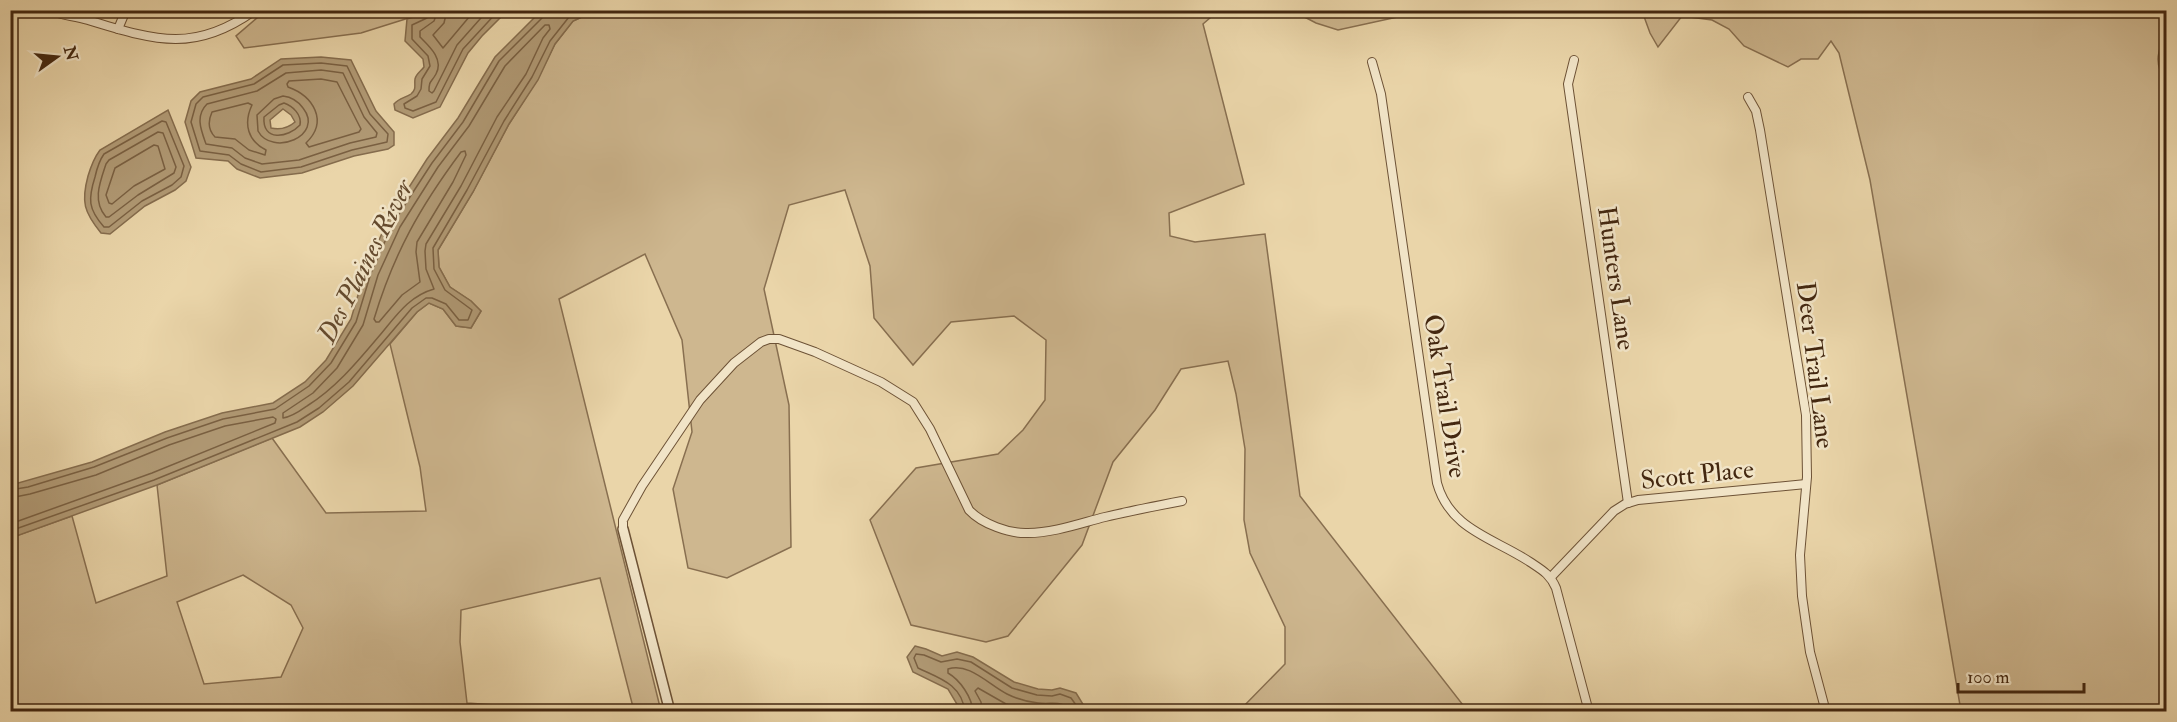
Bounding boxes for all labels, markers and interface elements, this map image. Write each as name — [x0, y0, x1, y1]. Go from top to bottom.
north arrow — [27, 27, 87, 87]
text: N — [59, 43, 82, 64]
water label: Des Plaines River — [310, 172, 422, 349]
street label: Hunters Lane — [1590, 204, 1642, 352]
street label: Deer Trail Lane — [1789, 280, 1841, 450]
street label: Oak Trail Drive — [1416, 312, 1474, 480]
street label: Scott Place — [1639, 453, 1755, 497]
scale bar — [1958, 656, 2084, 694]
text: 100 m — [1967, 666, 2010, 689]

